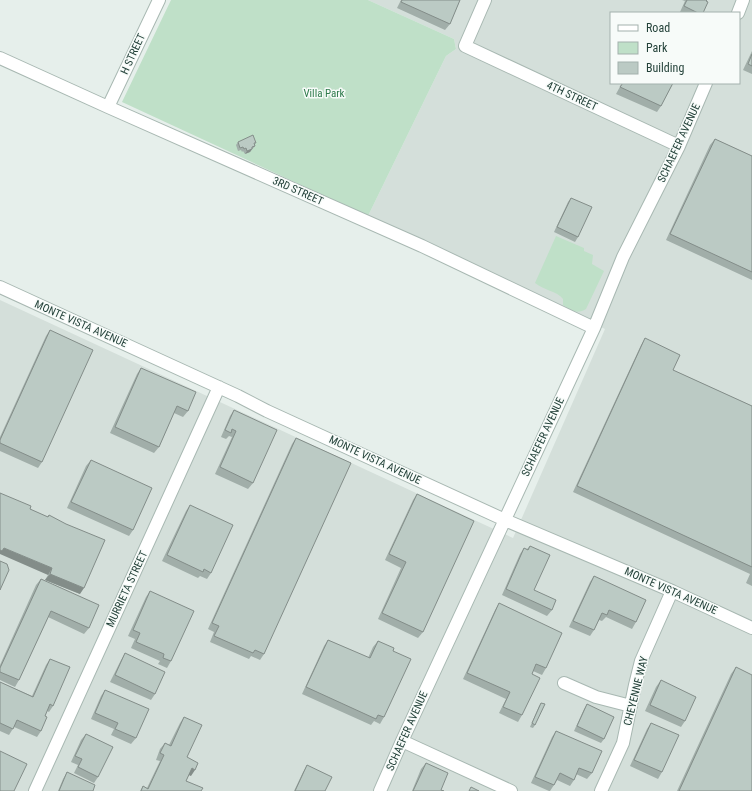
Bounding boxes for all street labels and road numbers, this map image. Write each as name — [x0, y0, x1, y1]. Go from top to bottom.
street label: H STREET — [118, 31, 148, 76]
street label: 4TH STREET — [545, 79, 600, 114]
street label: SCHAEFER AVENUE — [655, 101, 703, 185]
street label: 3RD STREET — [271, 174, 326, 208]
street label: MONTE VISTA AVENUE — [33, 298, 130, 351]
street label: SCHAEFER AVENUE — [519, 395, 567, 479]
street label: MONTE VISTA AVENUE — [327, 433, 424, 487]
street label: MURRIETA STREET — [104, 549, 150, 629]
street label: MONTE VISTA AVENUE — [623, 565, 720, 618]
street label: CHEYENNE WAY — [621, 655, 651, 727]
street label: SCHAEFER AVENUE — [384, 689, 431, 773]

